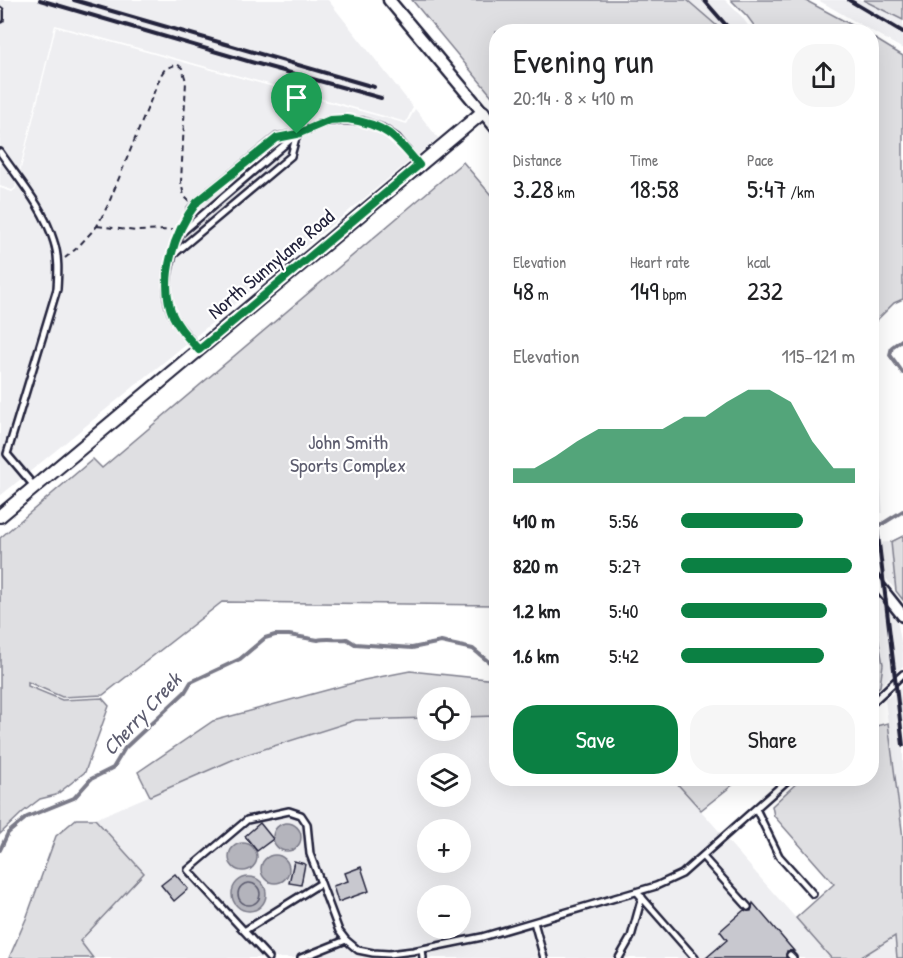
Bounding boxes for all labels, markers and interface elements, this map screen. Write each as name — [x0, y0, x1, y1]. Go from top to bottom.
text: Evening run — [513, 39, 654, 83]
button: share — [792, 44, 855, 107]
pin — [271, 72, 322, 134]
icon: arrive — [280, 81, 313, 114]
text: 20:14 · 8 × 410 m — [513, 84, 634, 111]
text: Distance — [513, 149, 562, 171]
text: Time — [630, 149, 658, 171]
text: Pace — [747, 149, 774, 171]
text: 3.28 — [513, 171, 554, 206]
text: 18:58 — [630, 171, 679, 206]
text: 5:47 — [747, 171, 787, 206]
text: km — [554, 181, 575, 203]
text: /km — [787, 181, 815, 203]
street label: North Sunnylane Road — [202, 203, 340, 325]
text: Elevation — [513, 251, 566, 273]
text: Heart rate — [630, 251, 690, 273]
text: kcal — [747, 251, 770, 273]
text: 48 — [513, 273, 534, 308]
text: 149 — [630, 273, 659, 308]
text: 232 — [747, 273, 783, 308]
text: m — [534, 283, 549, 305]
text: bpm — [659, 283, 687, 305]
text: Elevation — [513, 342, 579, 369]
text: 115–121 m — [782, 342, 855, 369]
park label: John Smith Sports Complex — [290, 428, 406, 478]
text: 410 m — [513, 507, 555, 534]
text: 5:56 — [609, 507, 639, 534]
text: 820 m — [513, 552, 558, 579]
text: 5:27 — [609, 552, 641, 579]
text: 1.2 km — [513, 597, 560, 624]
text: 5:40 — [609, 597, 639, 624]
text: 1.6 km — [513, 642, 559, 669]
text: 5:42 — [609, 642, 639, 669]
water label: Cherry Creek — [96, 664, 189, 761]
map controls — [417, 687, 471, 939]
button: locate — [417, 687, 471, 741]
button: Save — [513, 705, 678, 774]
button: Share — [690, 705, 855, 774]
button: layers — [417, 753, 471, 807]
button: + — [417, 819, 471, 873]
button: − — [417, 885, 471, 939]

